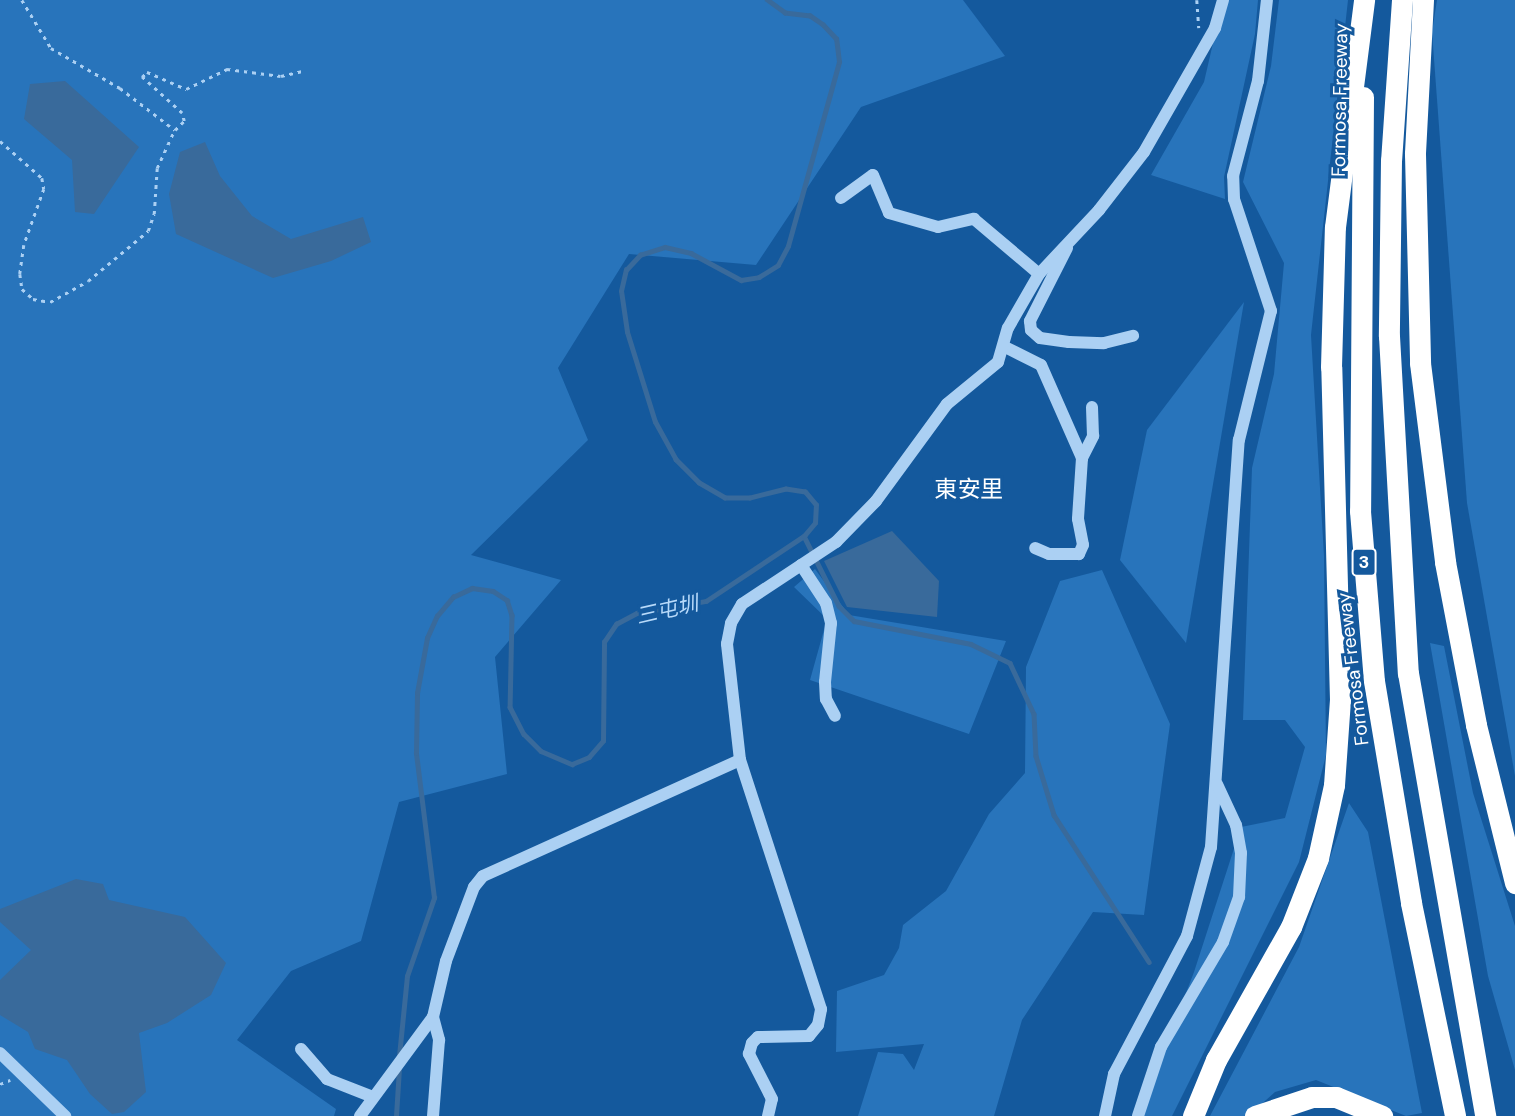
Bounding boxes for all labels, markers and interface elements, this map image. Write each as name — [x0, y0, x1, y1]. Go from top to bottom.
street label: Formosa Freeway — [1327, 23, 1353, 177]
district label: 東安里 — [935, 475, 1003, 503]
road number: 3 — [1350, 548, 1378, 576]
water label: 三屯圳 — [633, 591, 701, 629]
street label: Formosa Freeway — [1332, 591, 1374, 747]

